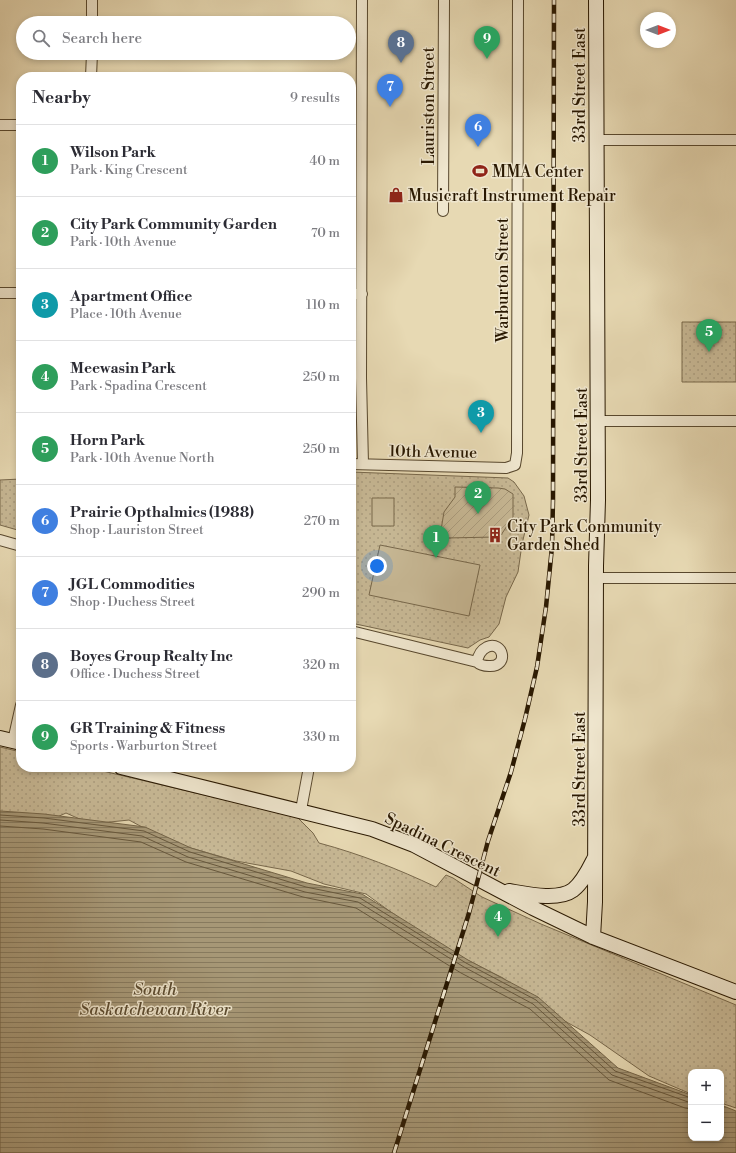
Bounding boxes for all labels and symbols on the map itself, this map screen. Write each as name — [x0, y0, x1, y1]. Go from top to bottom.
north arrow — [640, 12, 676, 48]
pin: 9 — [474, 26, 500, 59]
street label: 33rd Street East — [570, 27, 590, 143]
pin: 8 — [388, 30, 414, 63]
street label: Lauriston Street — [419, 47, 439, 165]
pin: 7 — [377, 74, 403, 107]
pin: 6 — [465, 114, 491, 147]
sports icon: MMA Center — [471, 162, 489, 180]
place label: MMA Center — [492, 162, 584, 182]
shop icon: Musicraft Instrument Repair — [387, 186, 405, 204]
place label: Musicraft Instrument Repair — [408, 186, 616, 206]
street label: Warburton Street — [493, 217, 513, 343]
pin: 5 — [696, 319, 722, 352]
street label: 33rd Street East — [572, 387, 592, 503]
pin: 3 — [468, 400, 494, 433]
street label: 10th Avenue — [389, 441, 477, 463]
pin: 2 — [465, 481, 491, 514]
place label: City Park Community Garden Shed — [507, 517, 662, 555]
pin: 1 — [423, 525, 449, 558]
building icon: City Park Community Garden Shed — [486, 526, 504, 544]
your location — [367, 556, 387, 576]
street label: 33rd Street East — [570, 711, 590, 827]
street label: Spadina Crescent — [382, 808, 504, 882]
pin: 4 — [485, 904, 511, 937]
water label: South Saskatchewan River — [79, 979, 231, 1021]

